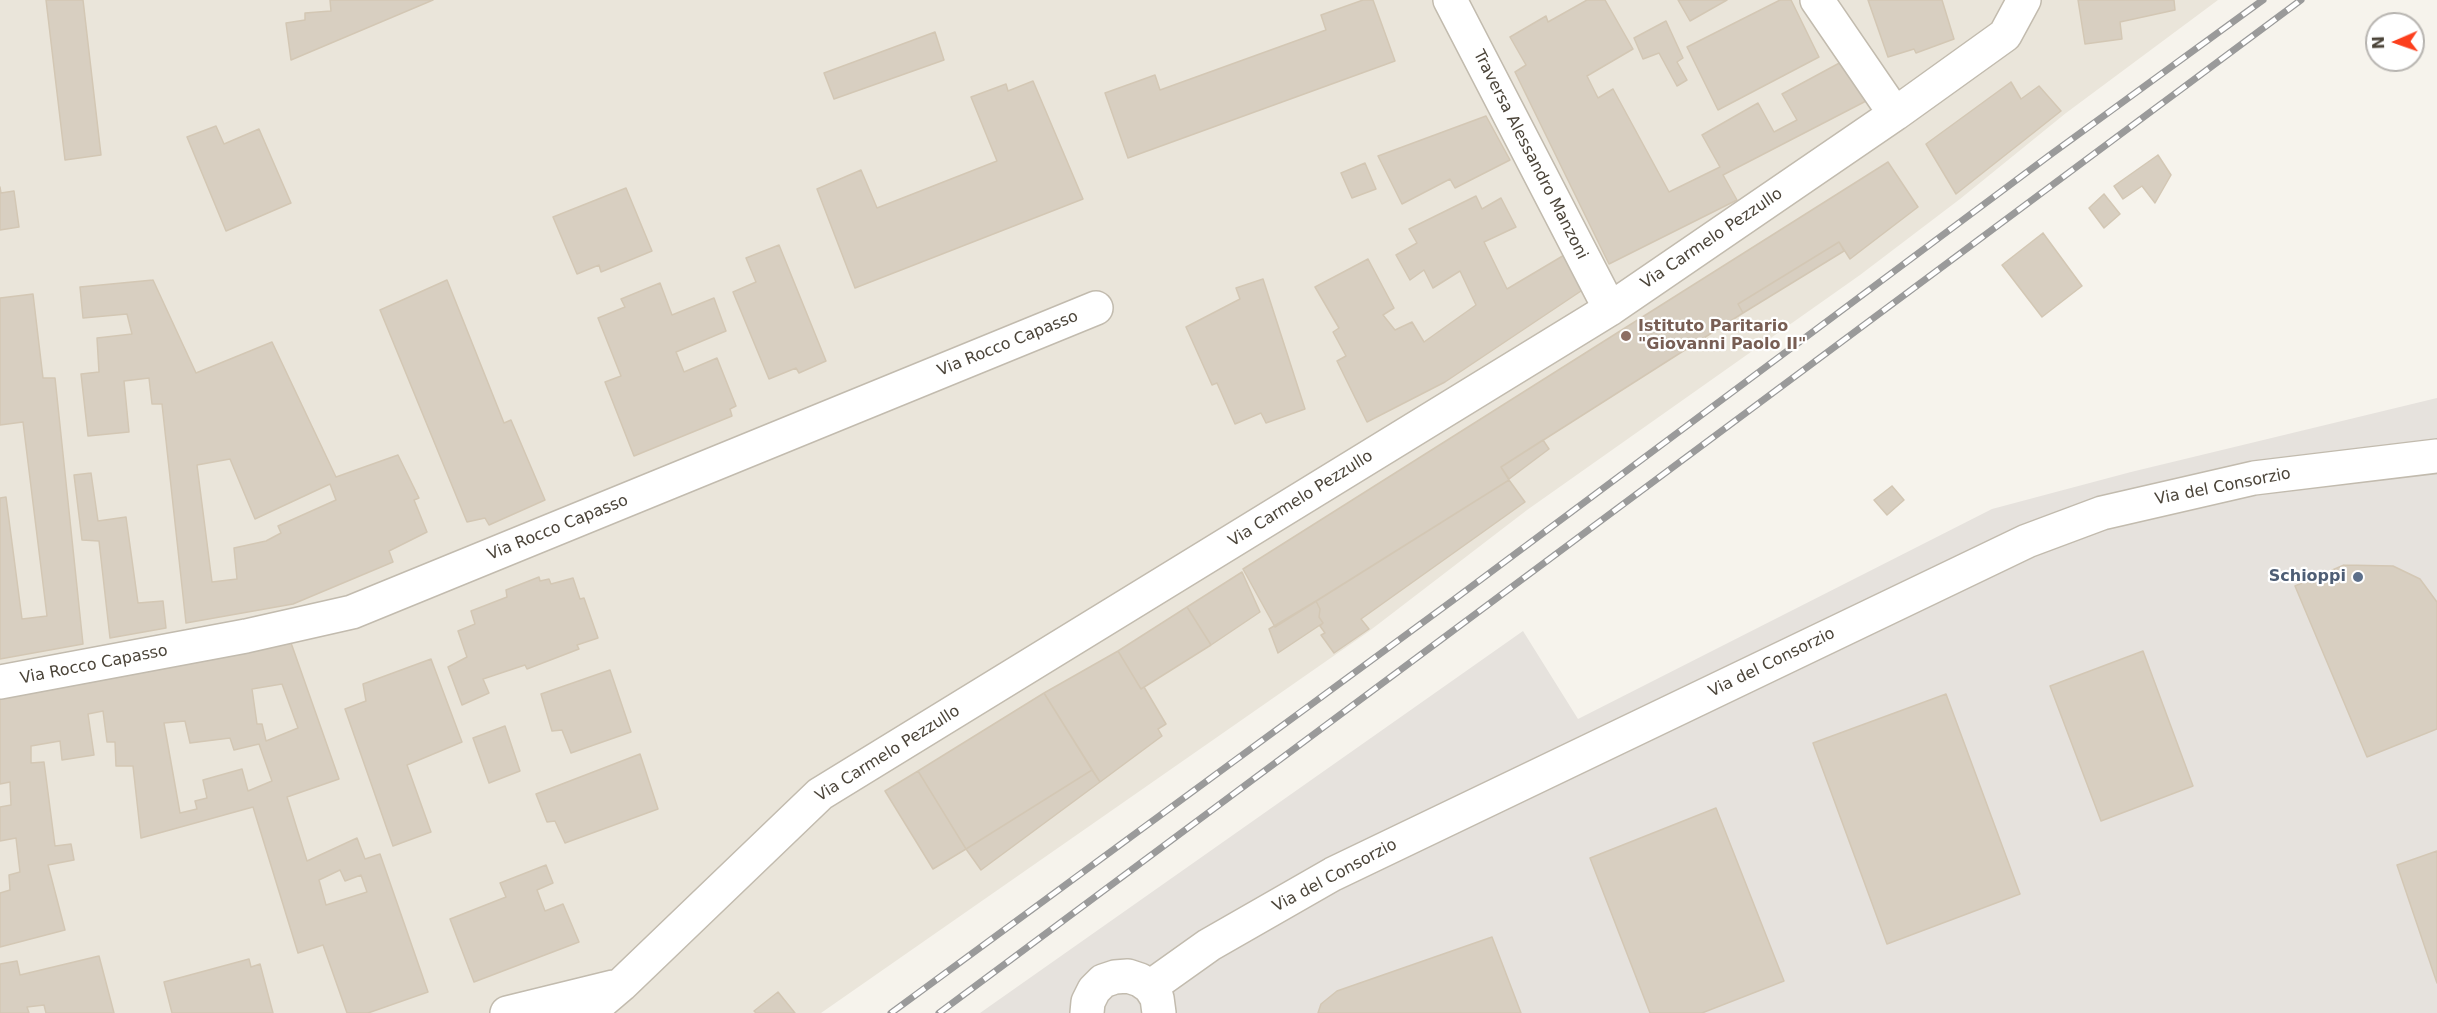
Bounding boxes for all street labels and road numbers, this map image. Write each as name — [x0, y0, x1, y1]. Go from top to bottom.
street label: Traversa Alessandro Manzoni — [1469, 47, 1591, 263]
street label: Via Carmelo Pezzullo — [1638, 184, 1786, 294]
street label: Via Rocco Capasso — [935, 307, 1081, 381]
street label: Via Carmelo Pezzullo — [1225, 447, 1377, 551]
street label: Via del Consorzio — [2153, 464, 2293, 510]
street label: Via Rocco Capasso — [485, 491, 631, 565]
street label: Via del Consorzio — [1706, 624, 1838, 702]
street label: Via Rocco Capasso — [19, 641, 169, 689]
street label: Via Carmelo Pezzullo — [812, 702, 964, 806]
street label: Via del Consorzio — [1270, 835, 1400, 917]

